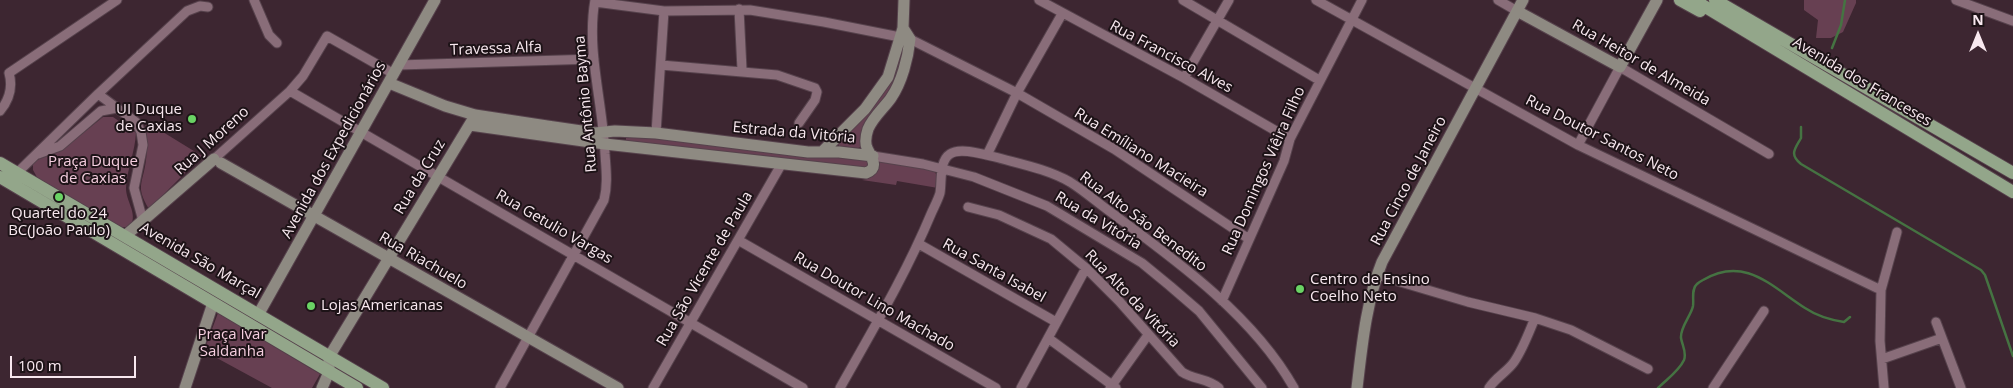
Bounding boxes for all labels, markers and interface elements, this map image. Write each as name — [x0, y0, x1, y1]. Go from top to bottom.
north arrow — [1953, 10, 2003, 60]
text: N — [1972, 10, 1984, 29]
street label: Rua Heitor de Almeida — [1569, 16, 1713, 110]
street label: Rua Francisco Alves — [1106, 17, 1236, 97]
street label: Avenida dos Franceses — [1789, 33, 1935, 131]
street label: Rua Antônio Bayma — [571, 35, 601, 173]
street label: Travessa Alfa — [450, 38, 542, 60]
street label: Avenida dos Expedicionários — [278, 58, 390, 242]
street label: Rua Domingos Viêira Filho — [1219, 84, 1309, 258]
street label: Rua Doutor Santos Neto — [1522, 92, 1682, 184]
place label: UI Duque de Caxias — [116, 101, 182, 136]
street label: Rua J Moreno — [171, 103, 253, 179]
street label: Rua Emíliano Macieira — [1071, 105, 1211, 201]
marker: UI Duque de Caxias — [186, 113, 198, 125]
street label: Rua Cinco de Janeiro — [1367, 113, 1451, 249]
street label: Estrada da Vitória — [732, 119, 856, 147]
street label: Rua da Cruz — [391, 136, 449, 218]
park label: Praça Duque de Caxias — [48, 153, 138, 188]
street label: Rua Alto São Benedito — [1076, 168, 1210, 276]
street label: Rua Getulio Vargas — [492, 186, 616, 268]
street label: Rua São Vicente de Paula — [653, 188, 757, 350]
street label: Rua da Vitória — [1052, 188, 1144, 254]
marker: Quartel do 24 BC(João Paulo) — [53, 191, 65, 203]
place label: Quartel do 24 BC(João Paulo) — [8, 205, 110, 240]
street label: Avenida São Marçal — [136, 219, 264, 303]
street label: Rua Riachuelo — [376, 228, 470, 294]
street label: Rua Santa Isabel — [939, 235, 1049, 307]
street label: Rua Alto da Vitória — [1081, 246, 1183, 352]
street label: Rua Doutor Lino Machado — [790, 249, 958, 355]
place label: Centro de Ensino Coelho Neto — [1310, 271, 1430, 306]
marker: Centro de Ensino Coelho Neto — [1294, 283, 1306, 295]
place label: Lojas Americanas — [321, 297, 443, 315]
marker: Lojas Americanas — [305, 300, 317, 312]
park label: Praça Ivar Saldanha — [197, 326, 267, 361]
scale bar — [12, 346, 139, 378]
text: 100 m — [18, 355, 62, 375]

